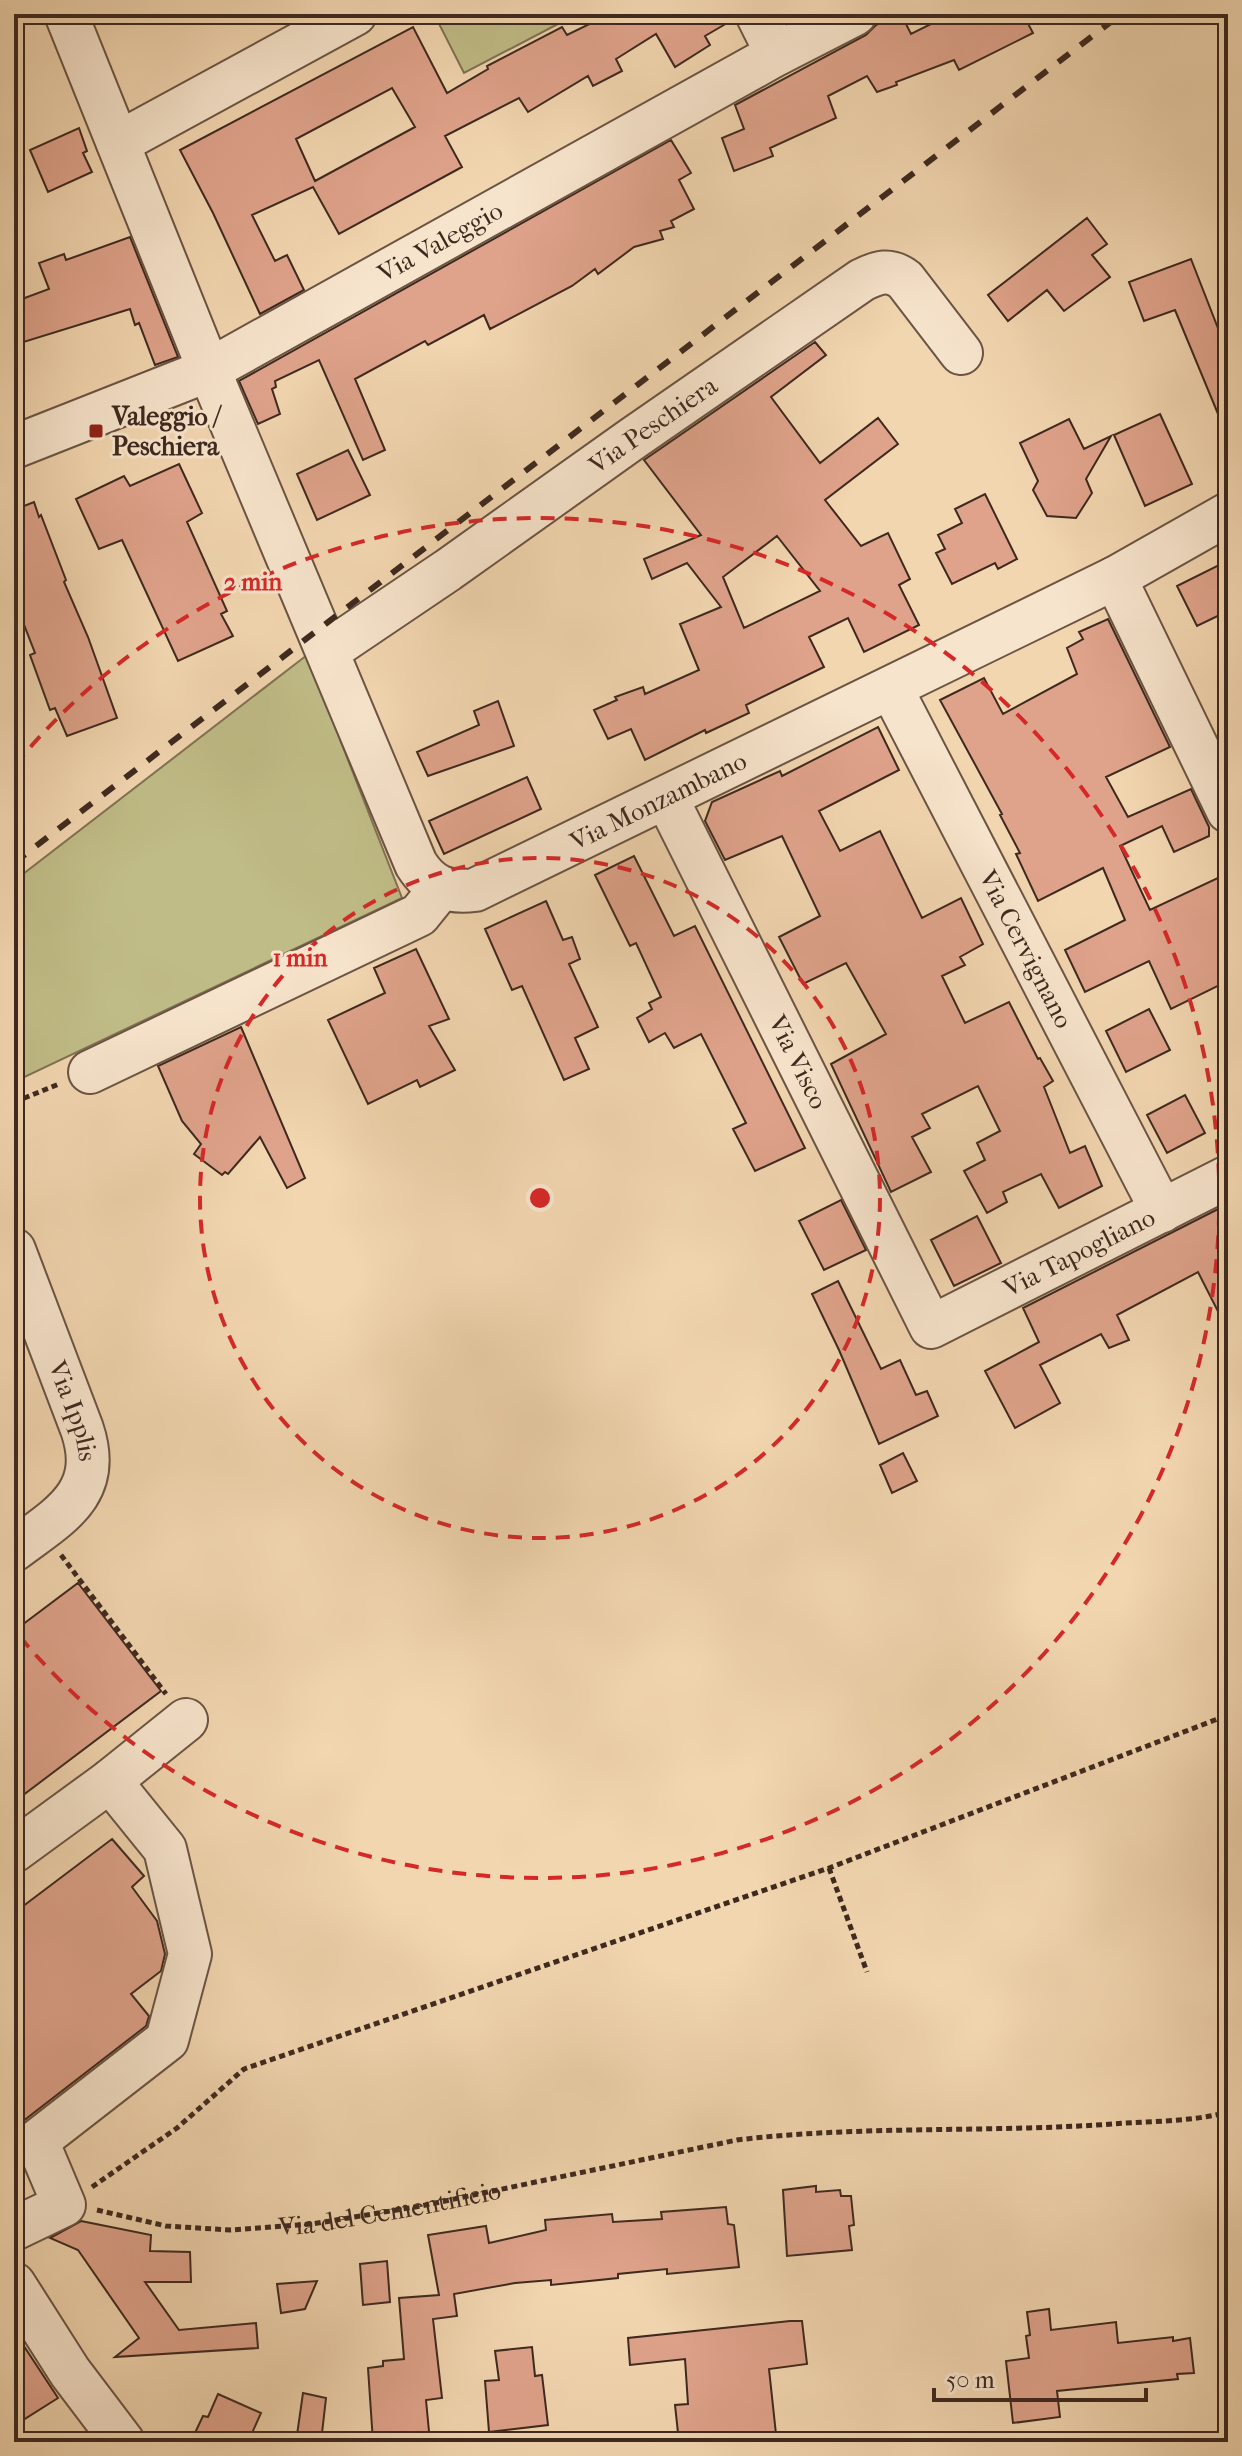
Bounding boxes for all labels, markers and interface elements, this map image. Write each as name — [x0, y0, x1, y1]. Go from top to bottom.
street label: Via Valeggio — [372, 195, 508, 289]
street label: Via Peschiera — [582, 369, 724, 481]
place label: Valeggio / Peschiera — [111, 401, 222, 462]
marker: Valeggio / Peschiera — [87, 422, 105, 440]
text: 2 min — [224, 568, 283, 596]
street label: Via Monzambano — [564, 745, 752, 858]
street label: Via Cervignano — [972, 864, 1080, 1033]
text: 1 min — [273, 944, 328, 972]
street label: Via Visco — [761, 1009, 834, 1114]
centre of rings — [526, 1184, 554, 1212]
street label: Via Tapogliano — [997, 1202, 1160, 1304]
street label: Via Ipplis — [41, 1356, 103, 1462]
street label: Via del Cementificio — [276, 2175, 504, 2243]
scale bar — [934, 2352, 1146, 2402]
text: 50 m — [946, 2366, 995, 2394]

